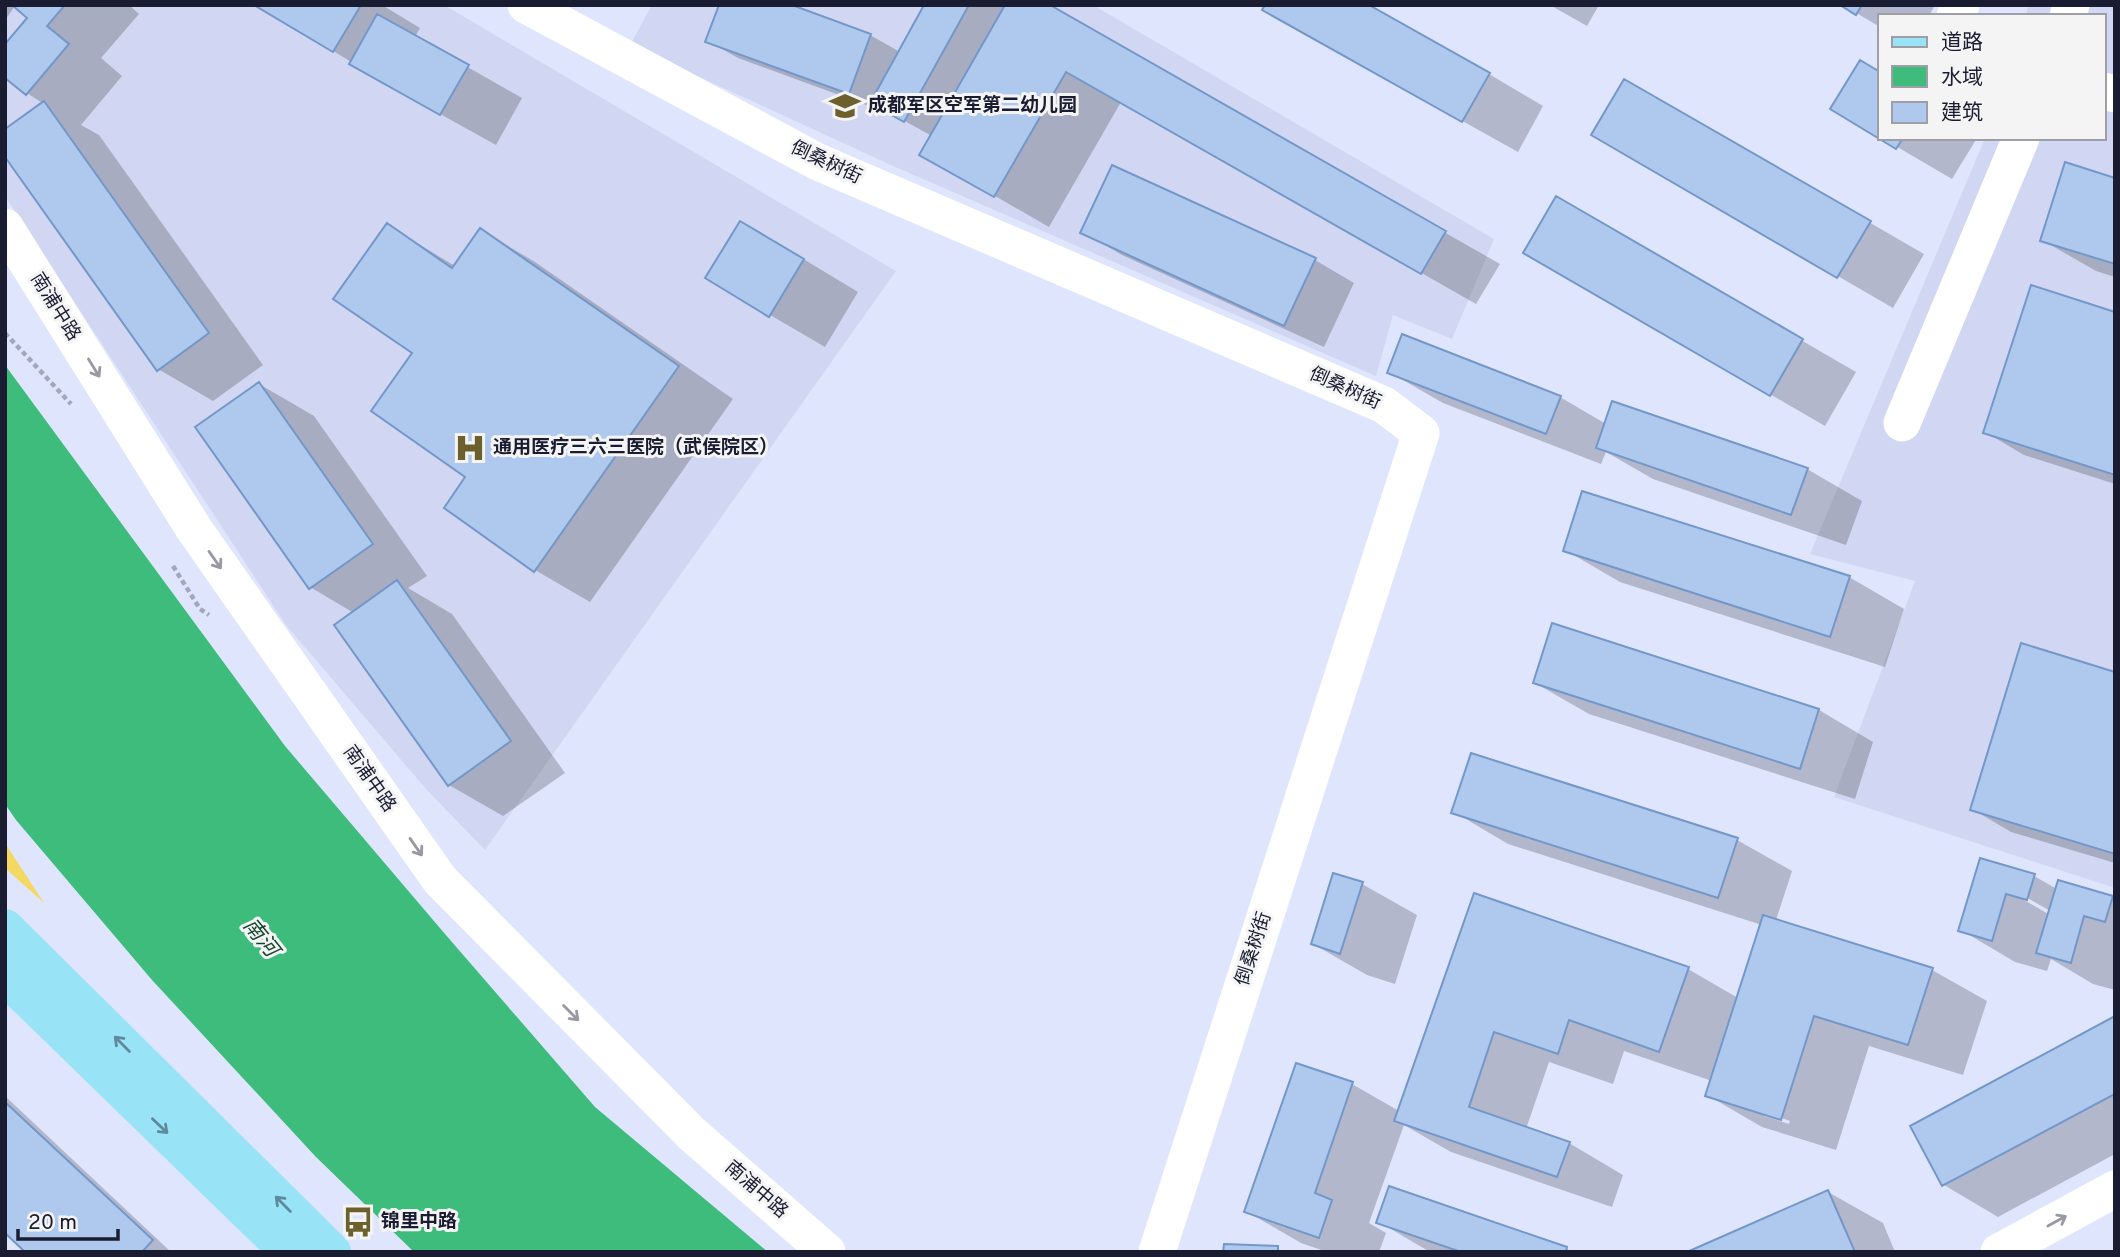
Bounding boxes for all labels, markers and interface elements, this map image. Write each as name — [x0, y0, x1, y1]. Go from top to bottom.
legend — [1878, 14, 2106, 140]
text: 道路 — [1941, 30, 1983, 57]
text: 水域 — [1941, 65, 1983, 92]
school or university icon: 成都军区空军第二幼儿园 — [828, 89, 862, 123]
place label: 成都军区空军第二幼儿园 — [868, 94, 1077, 118]
text: 建筑 — [1941, 100, 1983, 127]
street label: 倒桑树街 — [786, 136, 866, 190]
street label: 南浦中路 — [25, 268, 85, 346]
one-way arrow — [86, 358, 101, 377]
street label: 倒桑树街 — [1305, 363, 1385, 415]
hospital icon: 通用医疗三六三医院（武侯院区） — [453, 431, 487, 465]
place label: 通用医疗三六三医院（武侯院区） — [493, 436, 778, 460]
one-way arrow — [208, 550, 222, 569]
street label: 南浦中路 — [337, 741, 401, 817]
one-way arrow — [409, 837, 423, 856]
street label: 倒桑树街 — [1231, 909, 1277, 989]
water label: 南河 — [236, 913, 286, 966]
one-way arrow — [563, 1004, 580, 1021]
one-way arrow — [113, 1035, 130, 1052]
one-way arrow — [151, 1118, 168, 1135]
street label: 南浦中路 — [719, 1156, 793, 1224]
one-way arrow — [275, 1195, 292, 1212]
scale bar — [18, 1198, 117, 1242]
bus stop icon: 锦里中路 — [341, 1205, 375, 1239]
text: 20 m — [28, 1210, 77, 1237]
place label: 锦里中路 — [381, 1210, 457, 1234]
one-way arrow — [2046, 1213, 2067, 1227]

